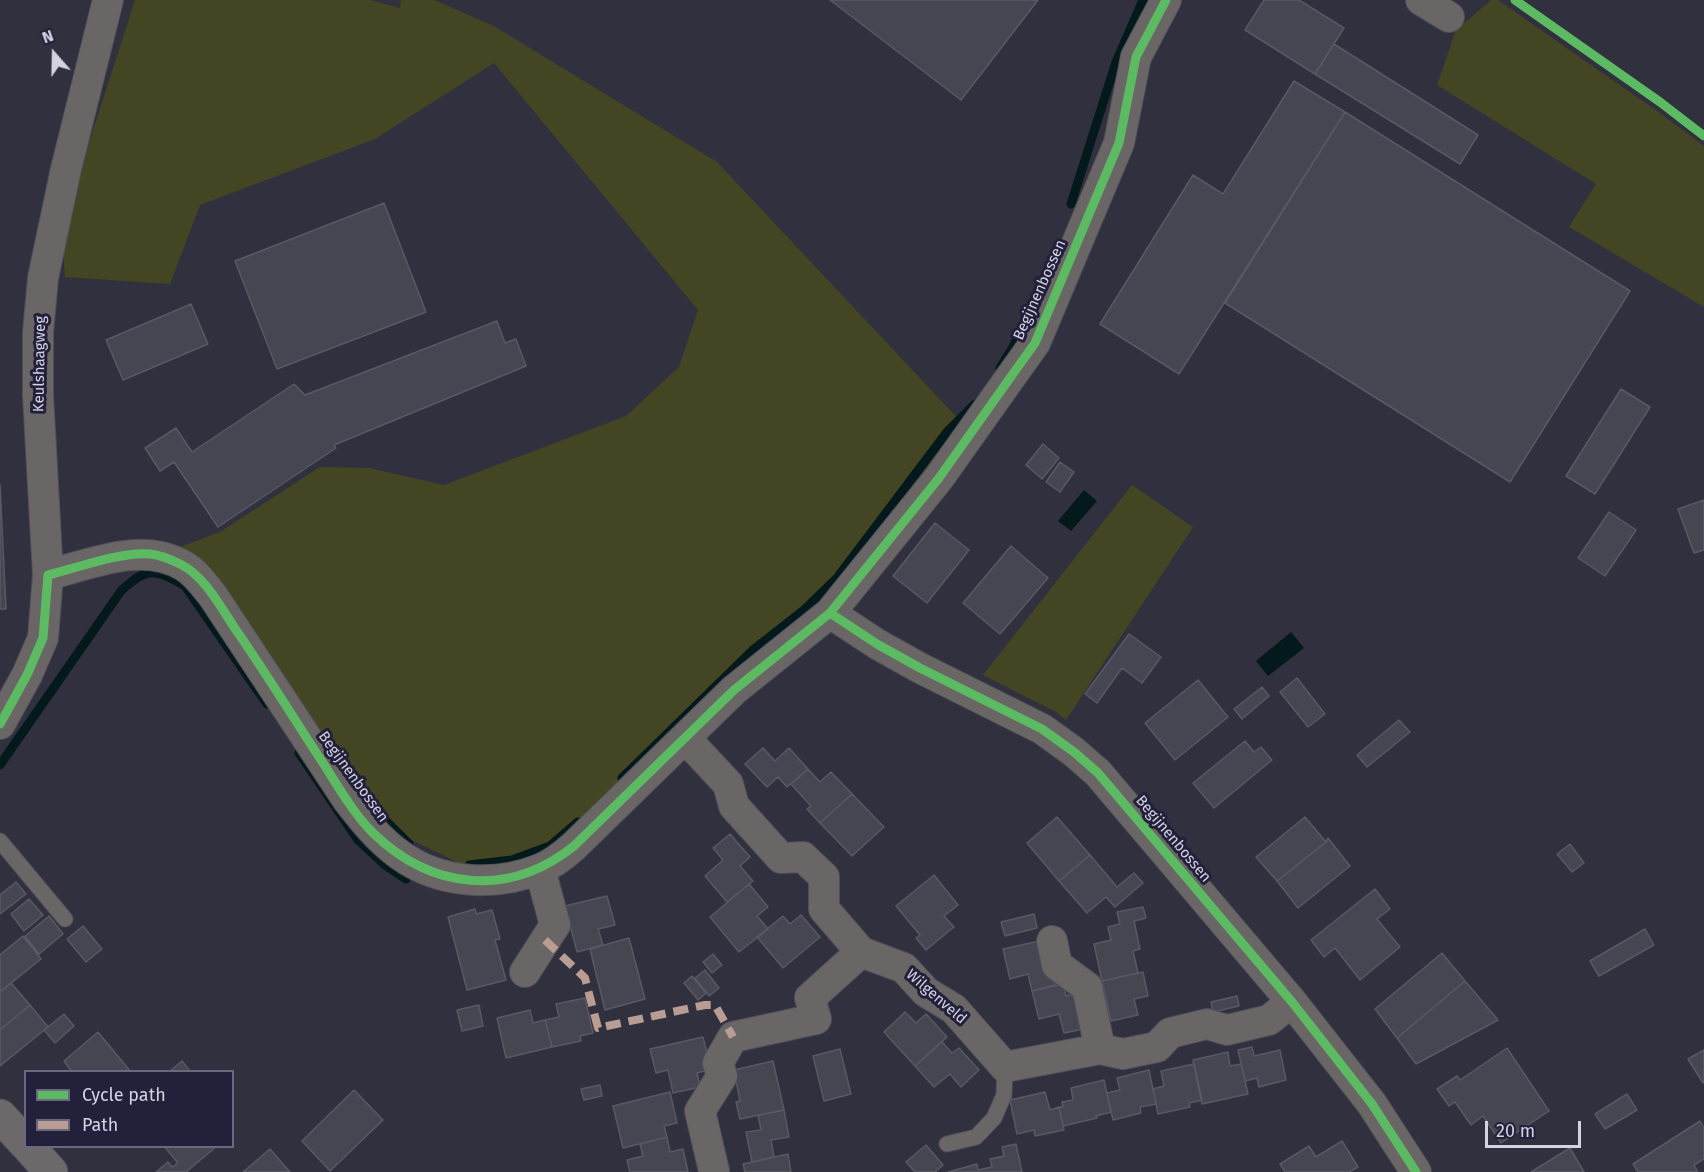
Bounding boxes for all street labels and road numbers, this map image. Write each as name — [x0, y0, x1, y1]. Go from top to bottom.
street label: Begijnenbossen — [1010, 237, 1070, 343]
street label: Keulshaagweg — [30, 316, 50, 412]
street label: Begijnenbossen — [314, 728, 392, 826]
street label: Begijnenbossen — [1131, 792, 1215, 886]
street label: Wilgenveld — [902, 966, 970, 1028]

